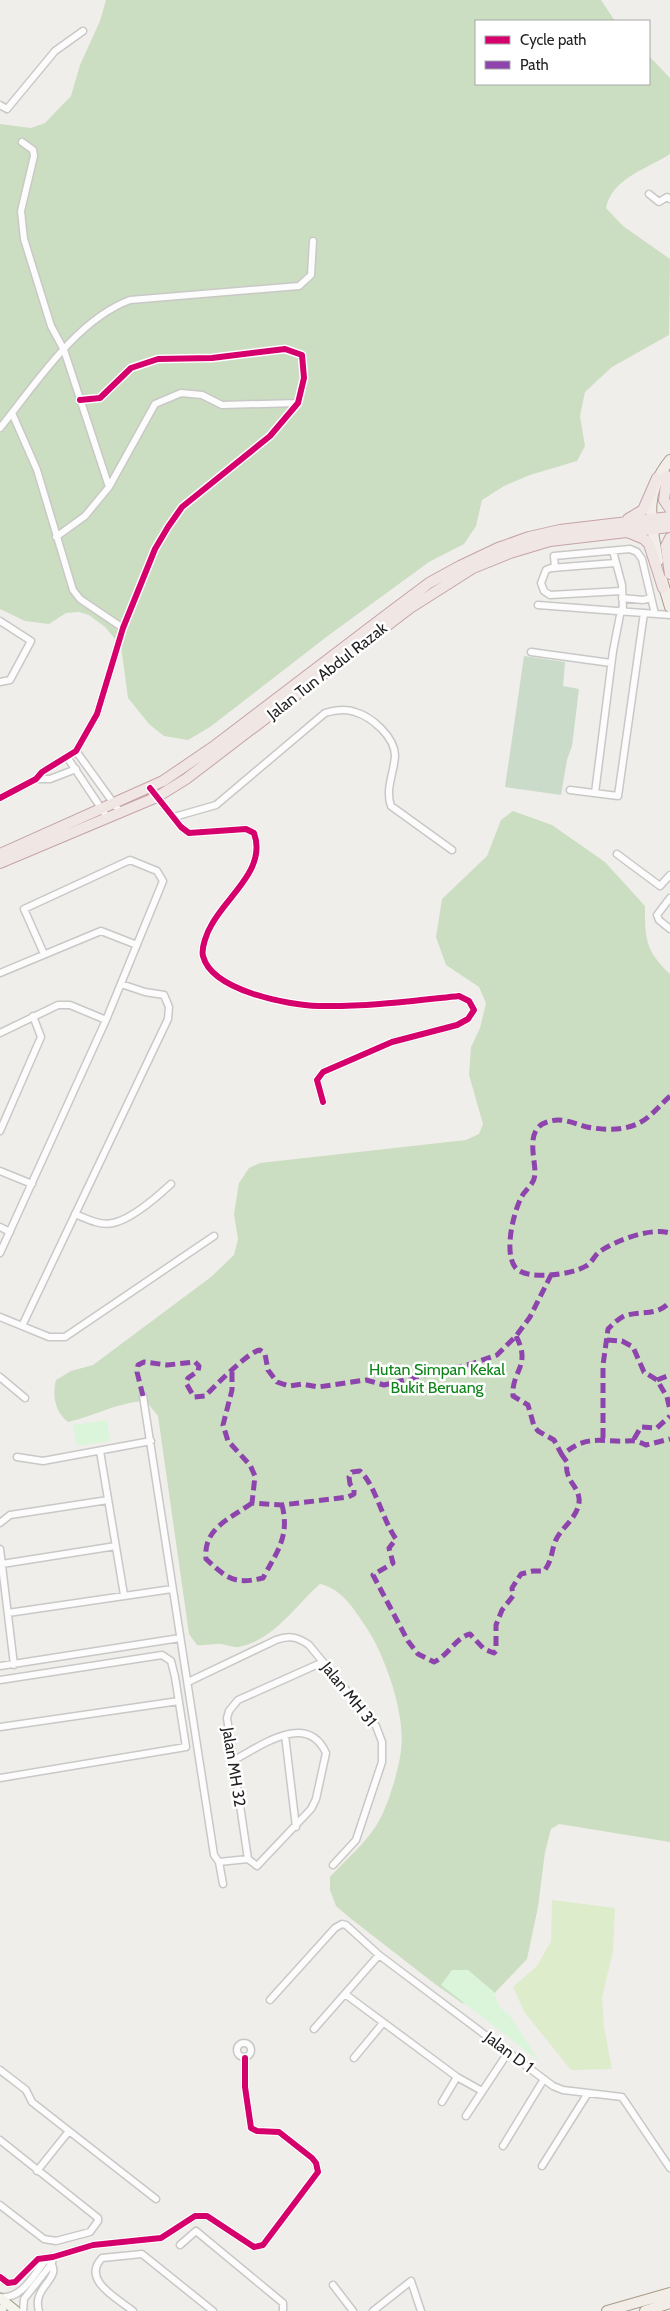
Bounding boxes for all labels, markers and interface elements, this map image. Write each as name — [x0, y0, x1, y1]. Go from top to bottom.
legend — [475, 20, 650, 85]
text: Cycle path — [520, 31, 586, 49]
text: Path — [520, 56, 549, 74]
street label: Jalan Tun Abdul Razak — [263, 618, 391, 724]
park label: Hutan Simpan Kekal Bukit Beruang — [369, 1360, 505, 1397]
street label: Jalan MH 31 — [317, 1657, 381, 1730]
street label: Jalan MH 32 — [218, 1725, 250, 1808]
street label: Jalan D 1 — [480, 2027, 537, 2076]

